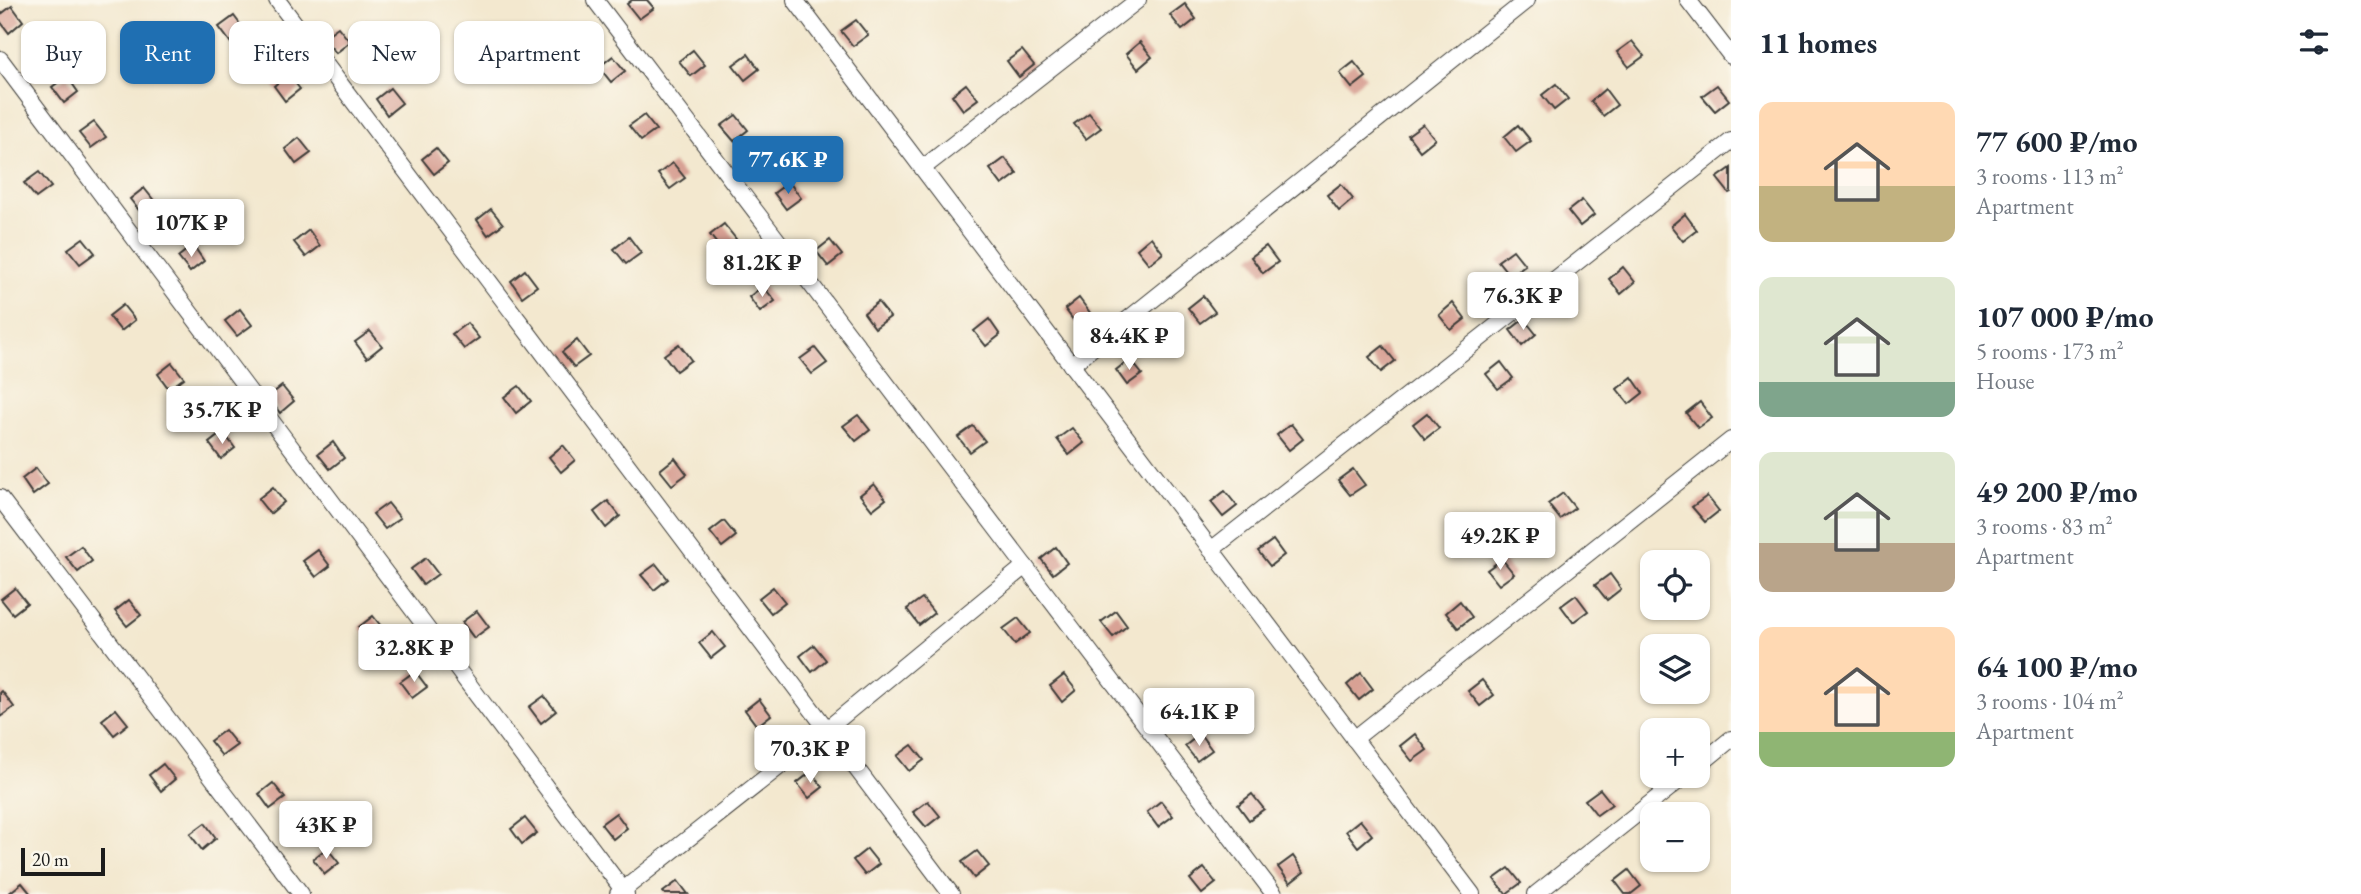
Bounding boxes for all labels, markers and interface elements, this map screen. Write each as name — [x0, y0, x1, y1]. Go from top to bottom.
chip: Buy — [21, 21, 106, 84]
chip: Rent — [120, 21, 215, 84]
chip: Filters — [229, 21, 334, 84]
chip: New — [348, 21, 440, 84]
chip: Apartment — [454, 21, 604, 84]
text: 11 homes — [1759, 23, 1877, 62]
icon: filters — [2295, 23, 2333, 61]
text: 77 600 ₽/mo — [1976, 122, 2138, 161]
icon: home — [1815, 130, 1899, 214]
pin: 77.6K ₽ — [723, 136, 853, 196]
text: 77.6K ₽ — [748, 144, 828, 174]
text: 3 rooms · 113 m² — [1976, 161, 2124, 191]
text: Apartment — [1976, 191, 2074, 221]
pin: 107K ₽ — [134, 200, 248, 259]
text: 107K ₽ — [154, 207, 228, 237]
pin: 81.2K ₽ — [697, 240, 827, 299]
text: 81.2K ₽ — [722, 247, 802, 277]
pin: 76.3K ₽ — [1458, 272, 1588, 332]
text: 76.3K ₽ — [1483, 280, 1563, 310]
text: 107 000 ₽/mo — [1976, 297, 2154, 336]
icon: home — [1815, 305, 1899, 389]
pin: 84.4K ₽ — [1064, 312, 1194, 372]
text: 84.4K ₽ — [1089, 320, 1169, 350]
text: 5 rooms · 173 m² — [1976, 336, 2124, 366]
text: House — [1976, 366, 2035, 396]
pin: 35.7K ₽ — [157, 386, 287, 446]
text: 35.7K ₽ — [182, 394, 262, 424]
text: 49 200 ₽/mo — [1976, 472, 2138, 511]
icon: home — [1815, 480, 1899, 564]
text: 3 rooms · 83 m² — [1976, 511, 2113, 541]
pin: 49.2K ₽ — [1435, 512, 1565, 572]
text: 49.2K ₽ — [1460, 520, 1540, 550]
text: Apartment — [1976, 541, 2074, 571]
map controls — [1640, 550, 1710, 872]
button: locate — [1640, 550, 1710, 620]
pin: 32.8K ₽ — [349, 624, 479, 684]
text: 32.8K ₽ — [374, 632, 454, 662]
button: layers — [1640, 634, 1710, 704]
text: 64 100 ₽/mo — [1976, 647, 2138, 686]
icon: home — [1815, 655, 1899, 739]
text: 3 rooms · 104 m² — [1976, 686, 2124, 716]
pin: 64.1K ₽ — [1134, 688, 1264, 748]
text: 64.1K ₽ — [1159, 696, 1239, 726]
text: Apartment — [1976, 716, 2074, 746]
button: + — [1640, 718, 1710, 788]
pin: 70.3K ₽ — [745, 726, 875, 785]
text: 70.3K ₽ — [770, 733, 850, 763]
pin: 43K ₽ — [277, 802, 375, 861]
button: − — [1640, 802, 1710, 872]
text: 43K ₽ — [295, 809, 357, 839]
scale bar — [21, 845, 105, 877]
text: 20 m — [32, 847, 69, 872]

